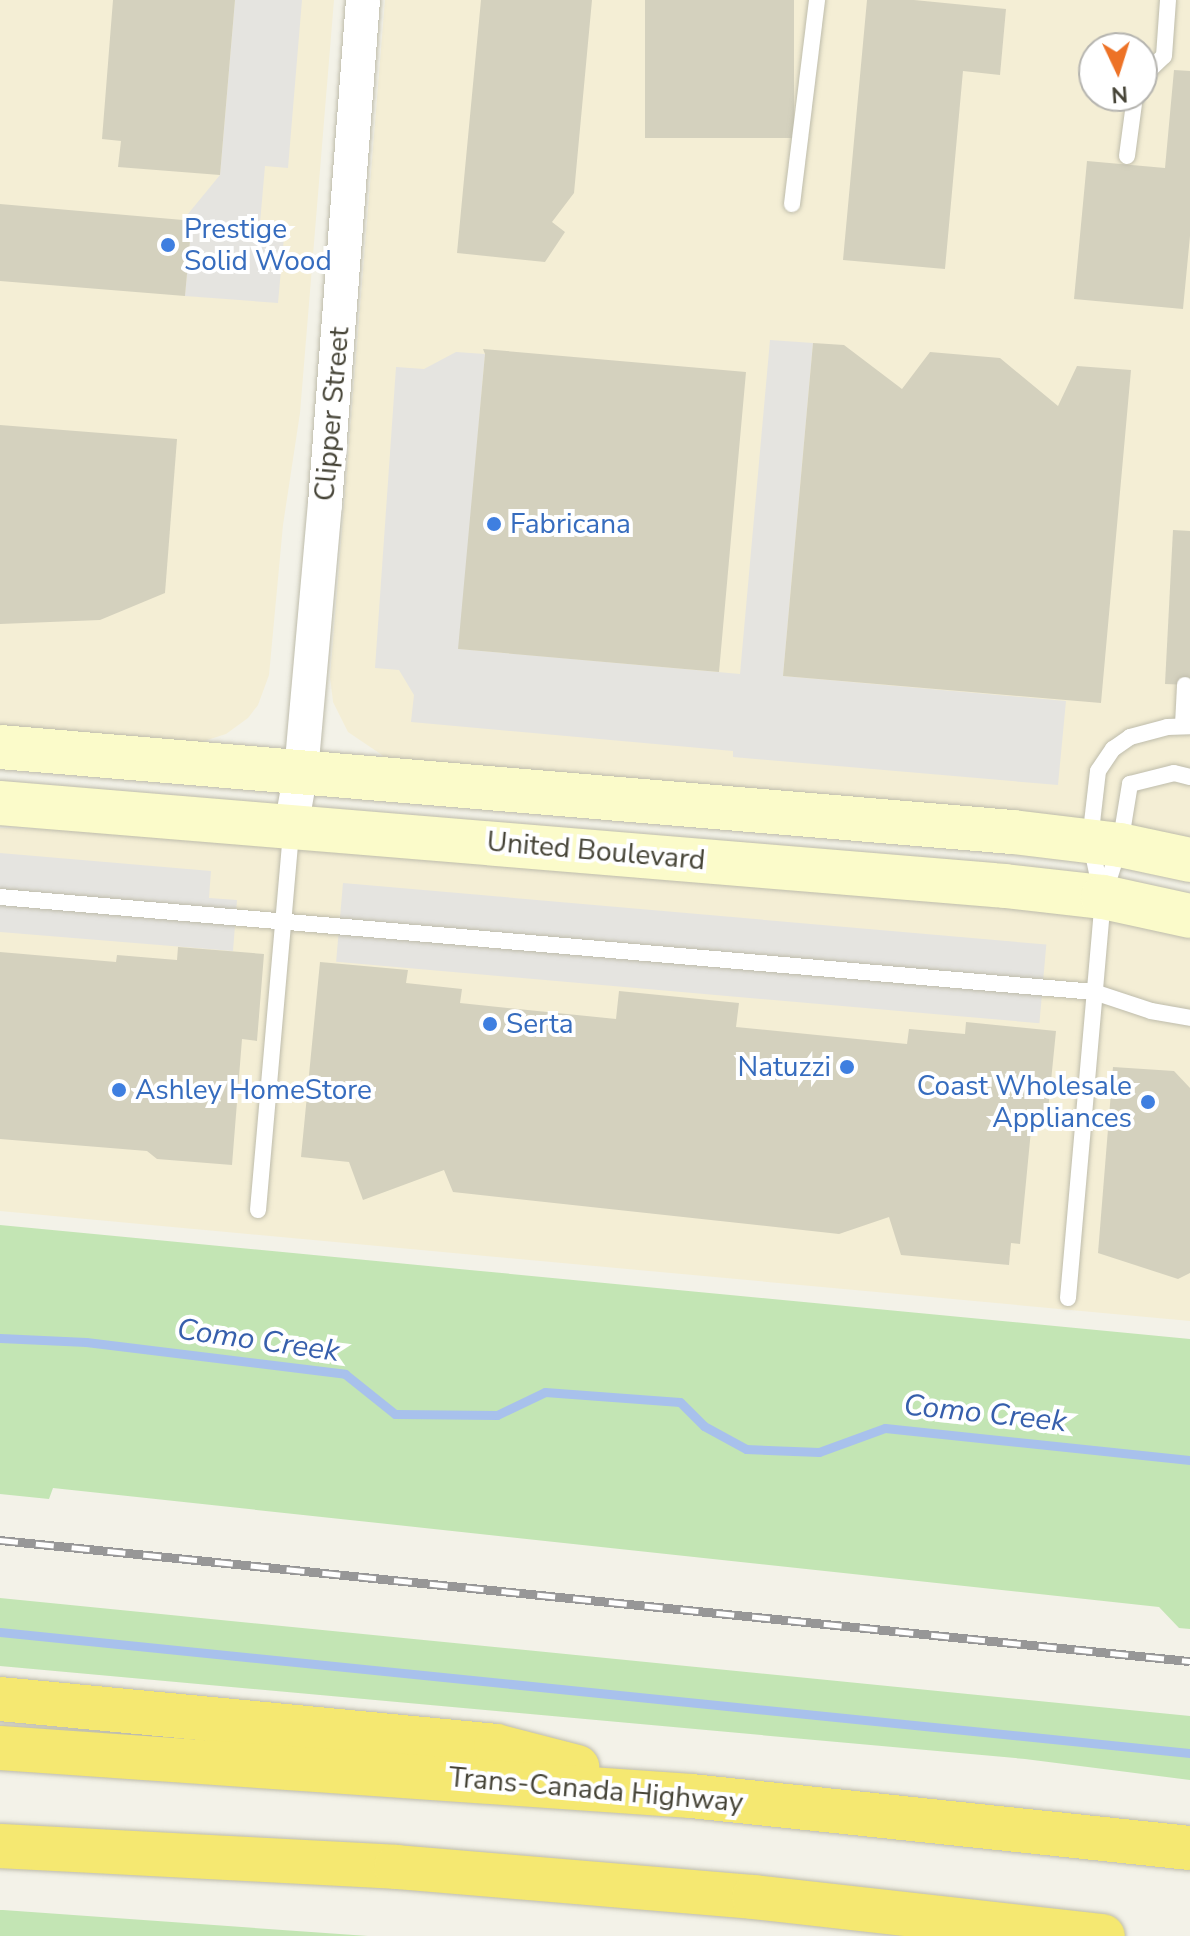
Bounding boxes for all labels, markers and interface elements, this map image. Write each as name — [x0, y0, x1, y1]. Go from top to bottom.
north arrow — [1078, 32, 1158, 112]
text: N — [1110, 78, 1129, 109]
place label: Prestige Solid Wood — [184, 212, 332, 278]
marker: Prestige Solid Wood — [159, 236, 177, 254]
street label: Clipper Street — [308, 325, 356, 503]
place label: Fabricana — [510, 507, 631, 541]
marker: Fabricana — [485, 515, 503, 533]
street label: United Boulevard — [485, 825, 707, 877]
place label: Serta — [506, 1007, 574, 1041]
marker: Serta — [481, 1015, 499, 1033]
place label: Natuzzi — [738, 1050, 831, 1084]
marker: Natuzzi — [838, 1058, 856, 1076]
place label: Coast Wholesale Appliances — [917, 1069, 1132, 1135]
place label: Ashley HomeStore — [135, 1073, 372, 1107]
marker: Ashley HomeStore — [110, 1081, 128, 1099]
marker: Coast Wholesale Appliances — [1139, 1093, 1157, 1111]
water label: Como Creek — [175, 1312, 341, 1370]
water label: Como Creek — [902, 1388, 1068, 1440]
street label: Trans-Canada Highway — [447, 1760, 745, 1820]

